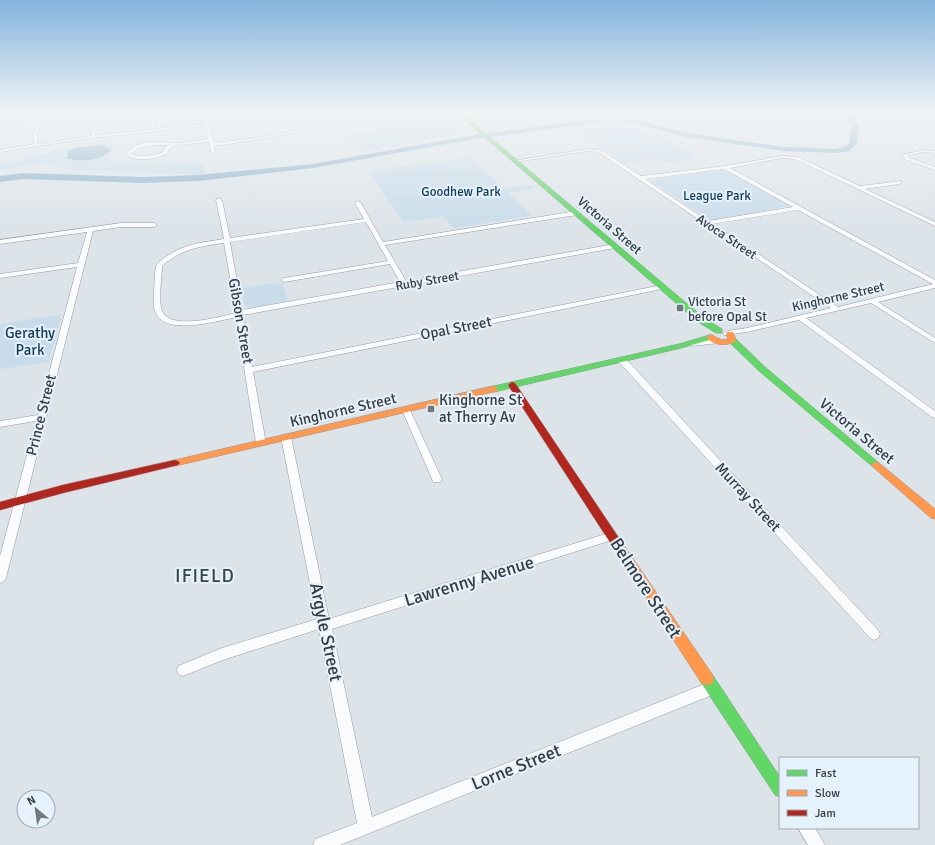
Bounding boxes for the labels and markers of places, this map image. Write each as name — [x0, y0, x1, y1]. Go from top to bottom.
place label: Victoria St before Opal St — [688, 294, 767, 325]
marker: Victoria St before Opal St — [675, 303, 685, 313]
place label: Kinghorne St at Therry Av — [439, 391, 522, 426]
marker: Kinghorne St at Therry Av — [426, 404, 436, 414]

